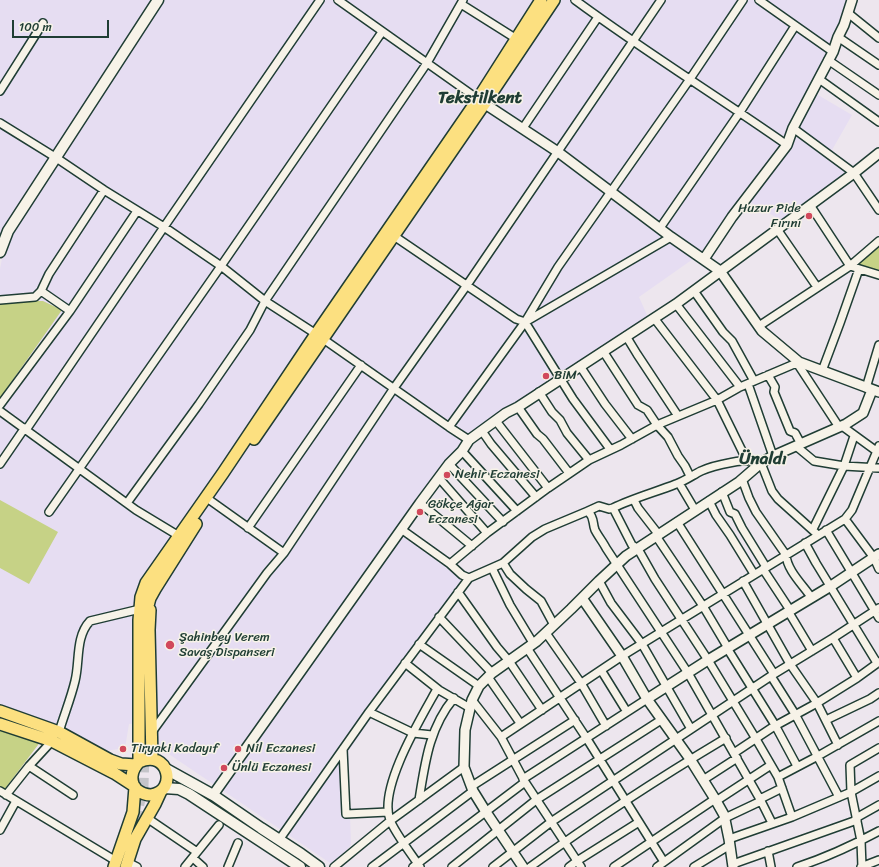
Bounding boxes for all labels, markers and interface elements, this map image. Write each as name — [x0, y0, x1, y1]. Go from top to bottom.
scale bar — [14, 12, 111, 38]
text: 100 m — [19, 16, 52, 38]
district label: Tekstilkent — [438, 89, 522, 109]
place label: Huzur Pide Fırını — [738, 201, 801, 232]
marker: Huzur Pide Fırını — [804, 211, 814, 221]
place label: BiM — [554, 368, 577, 384]
marker: BiM — [541, 371, 551, 381]
district label: Ünaldı — [739, 450, 787, 470]
place label: Nehir Eczanesi — [455, 467, 540, 483]
marker: Nehir Eczanesi — [442, 470, 452, 480]
place label: Gökçe Ağar Eczanesi — [428, 497, 493, 528]
marker: Gökçe Ağar Eczanesi — [415, 507, 425, 517]
place label: Şahinbey Verem Savaş Dispanseri — [179, 630, 275, 661]
marker: Şahinbey Verem Savaş Dispanseri — [164, 639, 176, 651]
place label: Tiryaki Kadayıf — [131, 741, 218, 757]
place label: Nil Eczanesi — [246, 741, 315, 757]
marker: Tiryaki Kadayıf — [118, 744, 128, 754]
marker: Nil Eczanesi — [233, 744, 243, 754]
place label: Ünlü Eczanesi — [232, 760, 311, 776]
marker: Ünlü Eczanesi — [219, 763, 229, 773]

